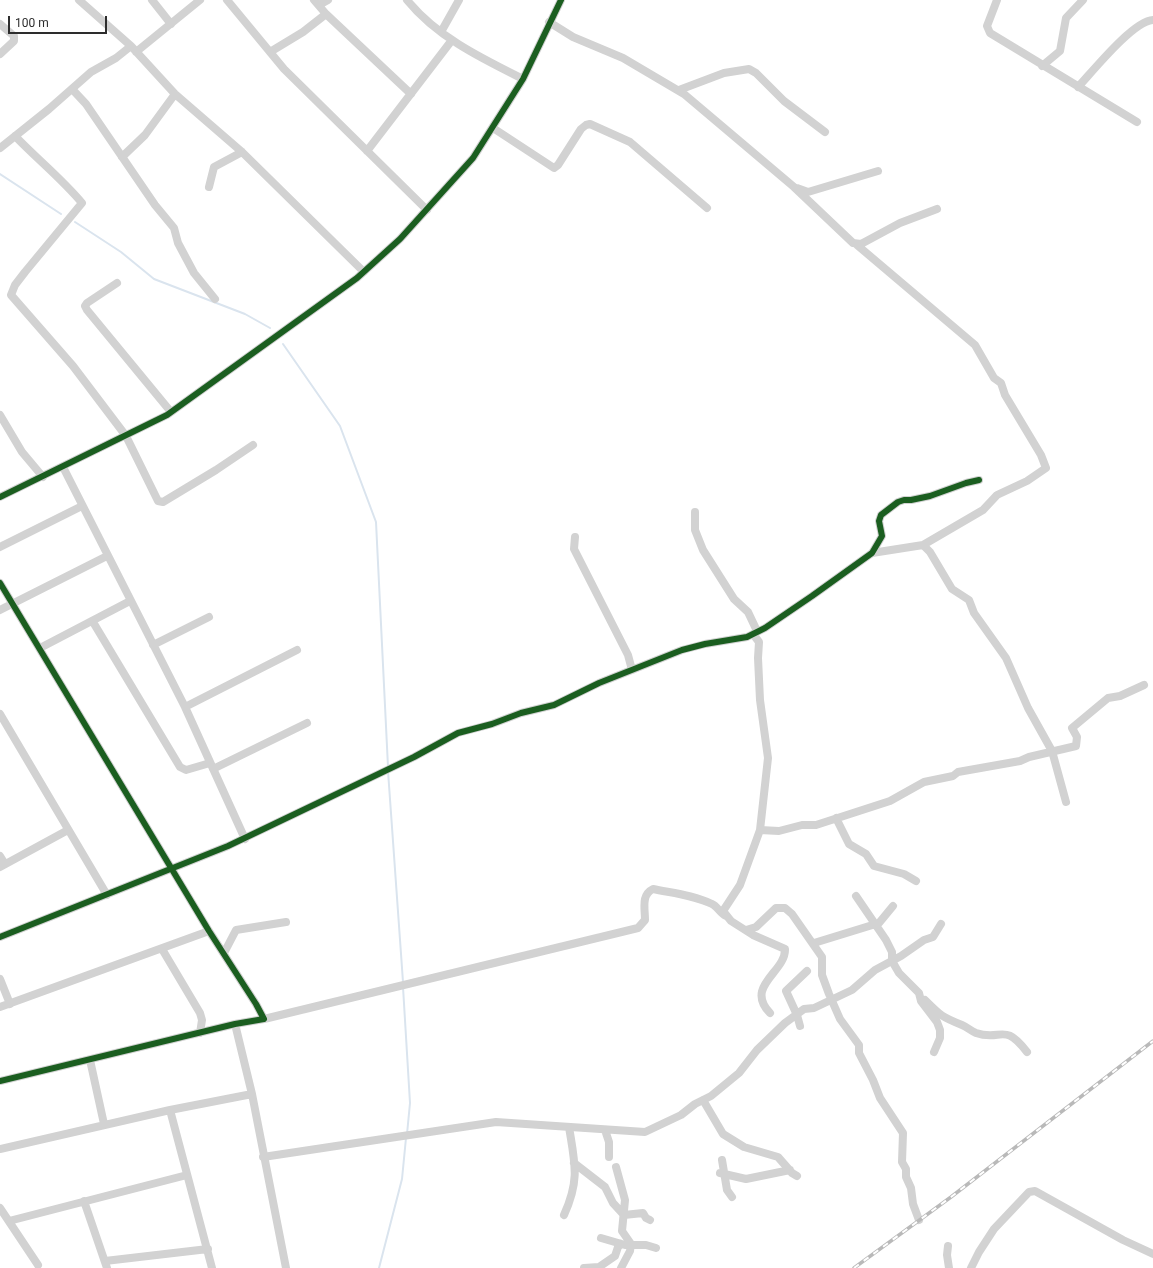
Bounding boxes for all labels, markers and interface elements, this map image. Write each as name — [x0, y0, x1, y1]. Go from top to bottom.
scale bar — [10, 8, 109, 34]
text: 100 m — [15, 16, 49, 30]

